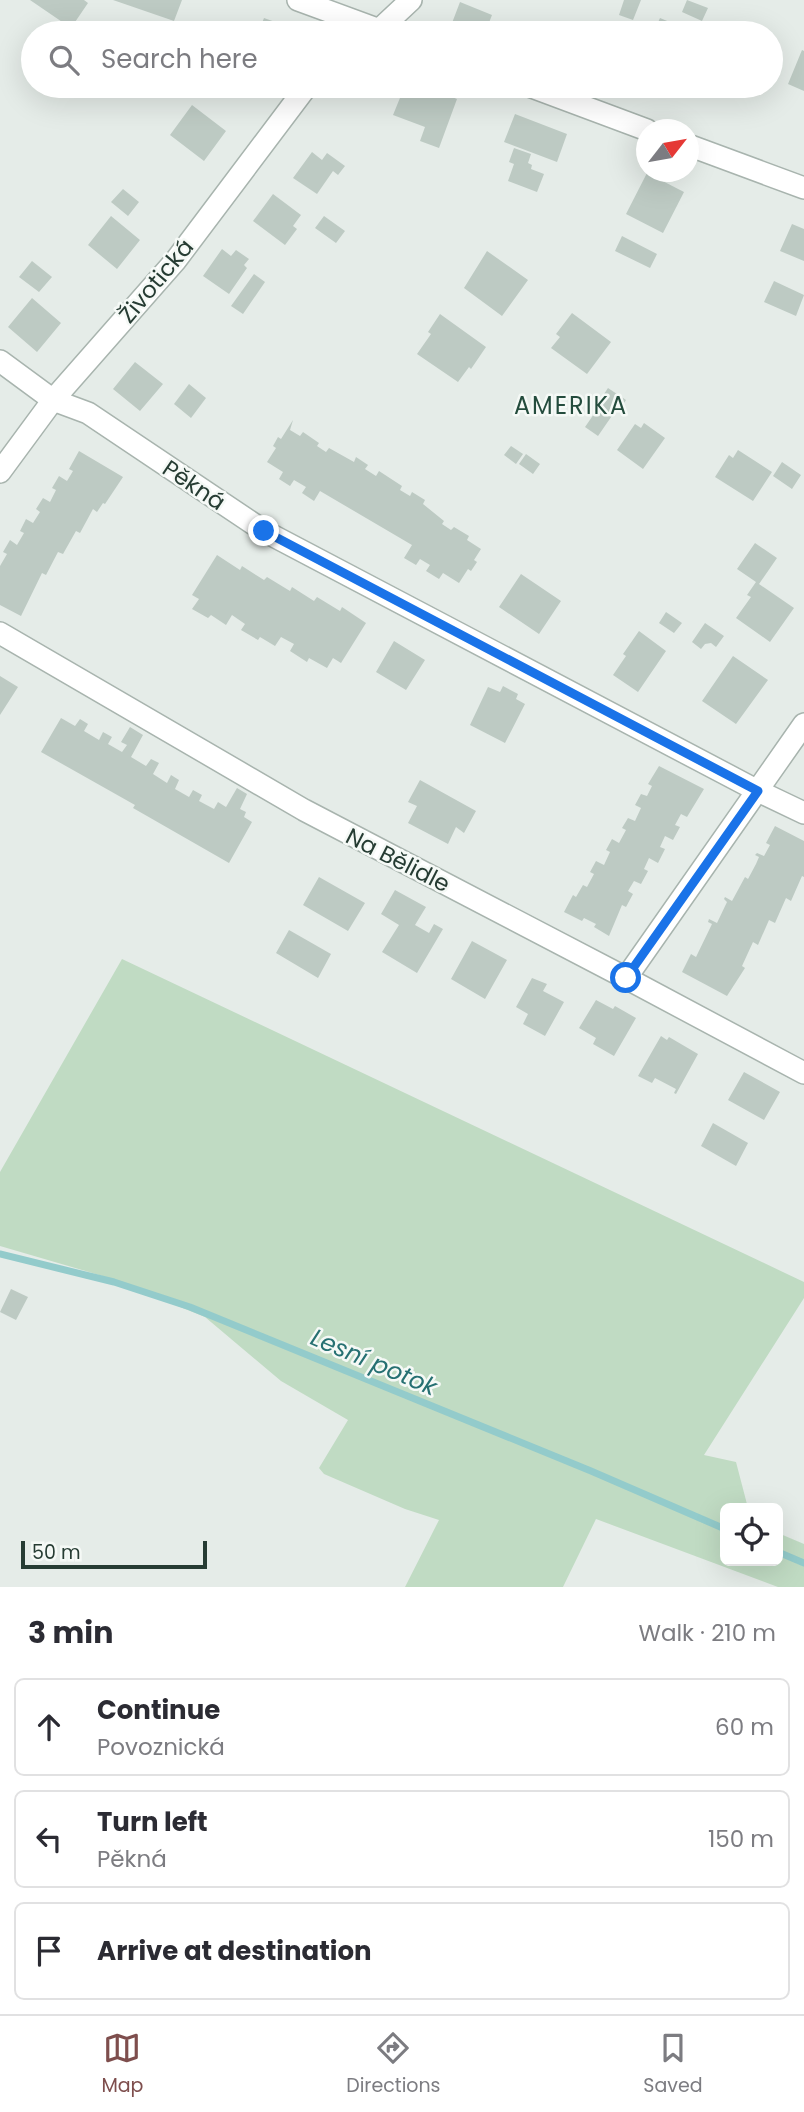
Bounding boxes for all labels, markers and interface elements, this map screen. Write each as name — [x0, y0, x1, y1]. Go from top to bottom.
search box — [21, 21, 783, 98]
icon: search — [45, 41, 83, 79]
text: Search here — [101, 41, 258, 77]
north arrow — [636, 119, 699, 182]
street label: Životická — [111, 232, 201, 330]
district label: AMERIKA — [514, 389, 628, 422]
street label: Pěkná — [156, 452, 232, 518]
route end — [248, 515, 279, 546]
street label: Na Bělidle — [340, 820, 456, 900]
route start — [610, 962, 641, 993]
water label: Lesní potok — [306, 1321, 444, 1404]
map controls — [720, 1503, 783, 1566]
button: locate — [720, 1503, 783, 1566]
scale bar — [21, 1538, 206, 1570]
text: 50 m — [32, 1539, 81, 1566]
text: 3 min — [28, 1611, 113, 1654]
text: Walk · 210 m — [638, 1617, 776, 1649]
text: Continue — [97, 1692, 220, 1728]
icon: ahead — [30, 1708, 68, 1746]
text: 60 m — [715, 1711, 774, 1743]
text: Povoznická — [97, 1731, 225, 1763]
text: Turn left — [97, 1804, 208, 1840]
icon: left — [30, 1820, 68, 1858]
text: 150 m — [708, 1823, 774, 1855]
text: Pěkná — [97, 1843, 167, 1875]
icon: arrive — [30, 1932, 68, 1970]
text: Arrive at destination — [97, 1933, 372, 1969]
tab: Map — [101, 2029, 143, 2100]
tab: Directions — [346, 2029, 441, 2100]
tab: Saved — [643, 2029, 703, 2100]

